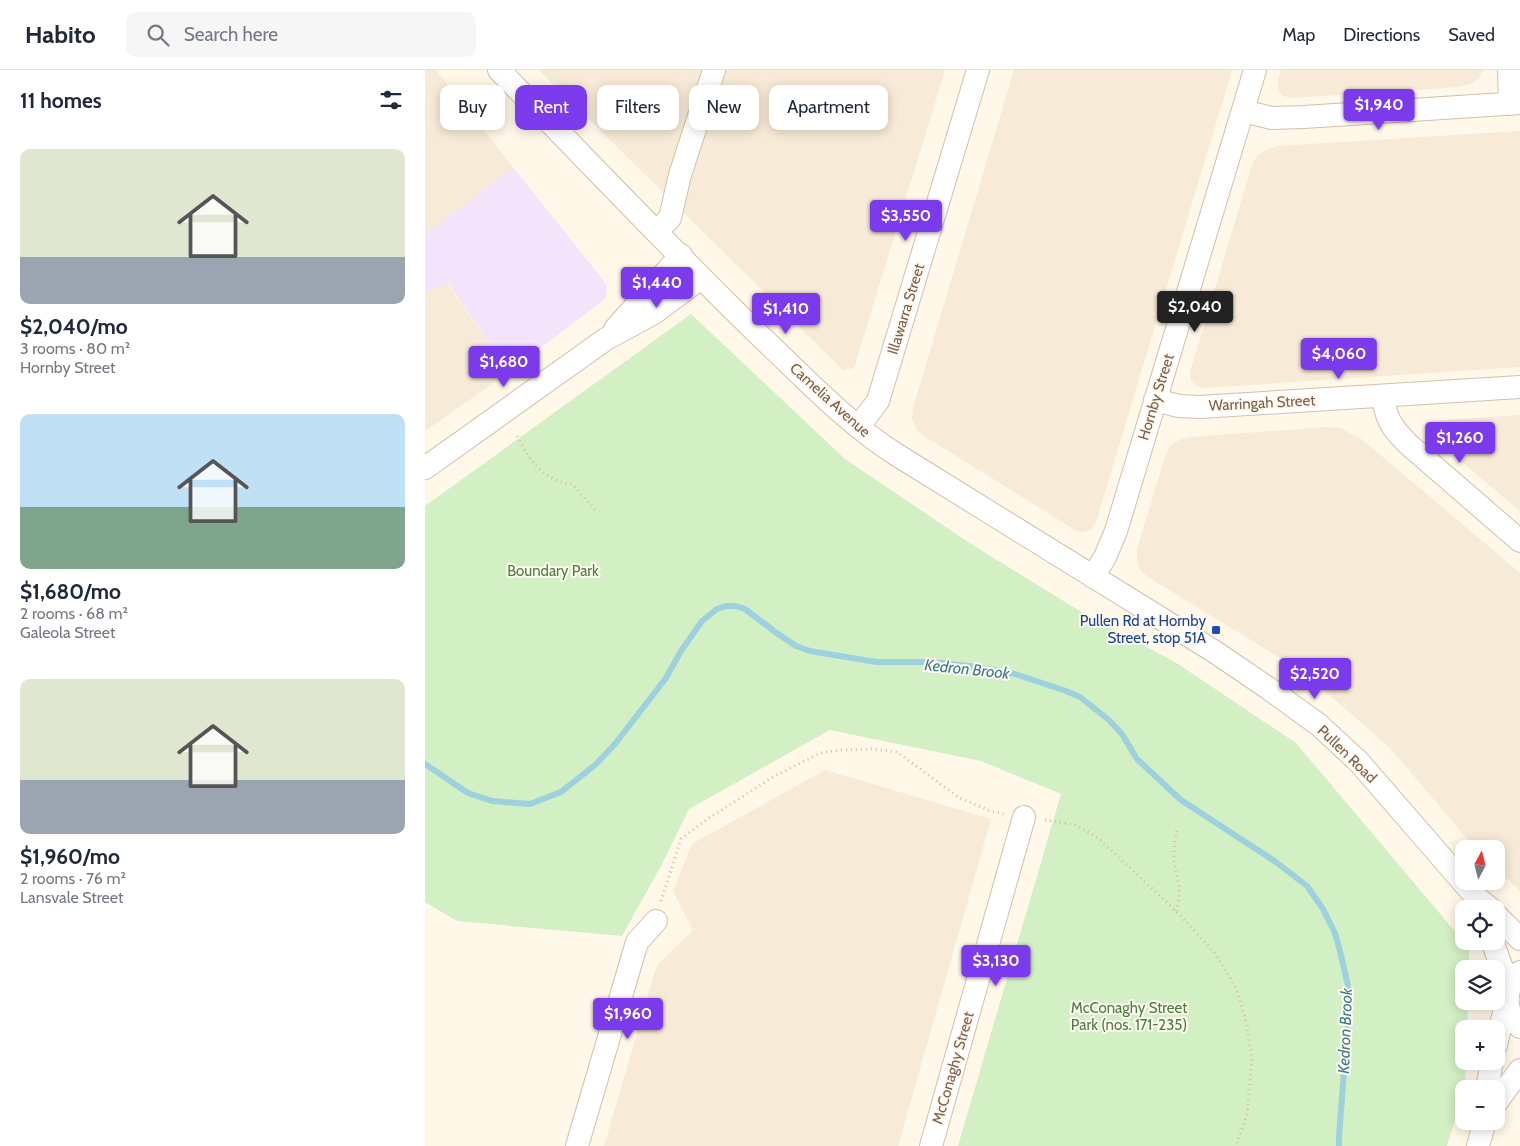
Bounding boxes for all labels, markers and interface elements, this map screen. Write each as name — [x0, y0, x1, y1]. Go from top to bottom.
search box — [126, 12, 476, 57]
text: Habito — [25, 20, 96, 49]
icon: search — [144, 21, 172, 49]
text: Search here — [184, 23, 278, 46]
text: Map — [1282, 24, 1315, 46]
text: Directions — [1343, 24, 1420, 46]
text: Saved — [1448, 24, 1495, 46]
chip: Buy — [440, 85, 505, 130]
chip: Rent — [515, 85, 587, 130]
chip: Filters — [597, 85, 679, 130]
chip: New — [689, 85, 759, 130]
chip: Apartment — [769, 85, 888, 130]
icon: filters — [377, 86, 405, 114]
text: 11 homes — [20, 88, 102, 113]
pin: $1,940 — [1338, 88, 1420, 131]
text: $1,940 — [1355, 95, 1403, 114]
icon: home — [168, 181, 258, 271]
pin: $3,550 — [865, 200, 947, 242]
text: $3,550 — [881, 206, 931, 225]
street label: Illawarra Street — [884, 261, 928, 357]
pin: $1,440 — [616, 266, 698, 309]
text: $1,440 — [632, 273, 682, 292]
pin: $2,040 — [1154, 290, 1236, 333]
pin: $1,410 — [745, 292, 827, 335]
text: $2,040 — [1168, 297, 1222, 316]
text: $1,410 — [763, 299, 809, 318]
text: $2,040/mo — [20, 314, 128, 339]
pin: $4,060 — [1298, 338, 1380, 380]
text: 3 rooms · 80 m² — [20, 339, 130, 358]
text: $4,060 — [1312, 344, 1366, 363]
pin: $1,680 — [463, 346, 545, 388]
text: $1,680 — [480, 352, 528, 371]
street label: Hornby Street — [1134, 352, 1178, 442]
text: Hornby Street — [20, 358, 115, 377]
street label: Camelia Avenue — [786, 359, 874, 441]
street label: Warringah Street — [1208, 391, 1316, 415]
pin: $1,260 — [1419, 422, 1501, 464]
text: $1,260 — [1436, 428, 1484, 447]
icon: home — [168, 446, 258, 536]
park label: Boundary Park — [507, 562, 599, 580]
text: $1,680/mo — [20, 579, 121, 604]
text: 2 rooms · 68 m² — [20, 604, 128, 623]
place label: Pullen Rd at Hornby Street, stop 51A — [1080, 612, 1207, 647]
text: Galeola Street — [20, 623, 115, 642]
marker: Pullen Rd at Hornby Street, stop 51A — [1210, 624, 1222, 636]
water label: Kedron Brook — [924, 655, 1012, 683]
pin: $2,520 — [1274, 658, 1356, 700]
text: $2,520 — [1290, 664, 1340, 683]
icon: home — [168, 711, 258, 801]
street label: Pullen Road — [1314, 721, 1380, 787]
north arrow — [1455, 840, 1505, 890]
map controls — [1455, 840, 1505, 1130]
text: $1,960/mo — [20, 844, 120, 869]
text: 2 rooms · 76 m² — [20, 869, 126, 888]
text: Lansvale Street — [20, 888, 123, 907]
button: locate — [1455, 900, 1505, 950]
pin: $3,130 — [955, 944, 1037, 987]
text: $3,130 — [972, 951, 1020, 970]
button: layers — [1455, 960, 1505, 1010]
water label: Kedron Brook — [1334, 987, 1356, 1074]
pin: $1,960 — [587, 998, 669, 1040]
park label: McConaghy Street Park (nos. 171-235) — [1071, 999, 1187, 1034]
text: $1,960 — [604, 1004, 652, 1023]
street label: McConaghy Street — [928, 1010, 978, 1126]
button: + — [1455, 1020, 1505, 1070]
button: − — [1455, 1080, 1505, 1130]

